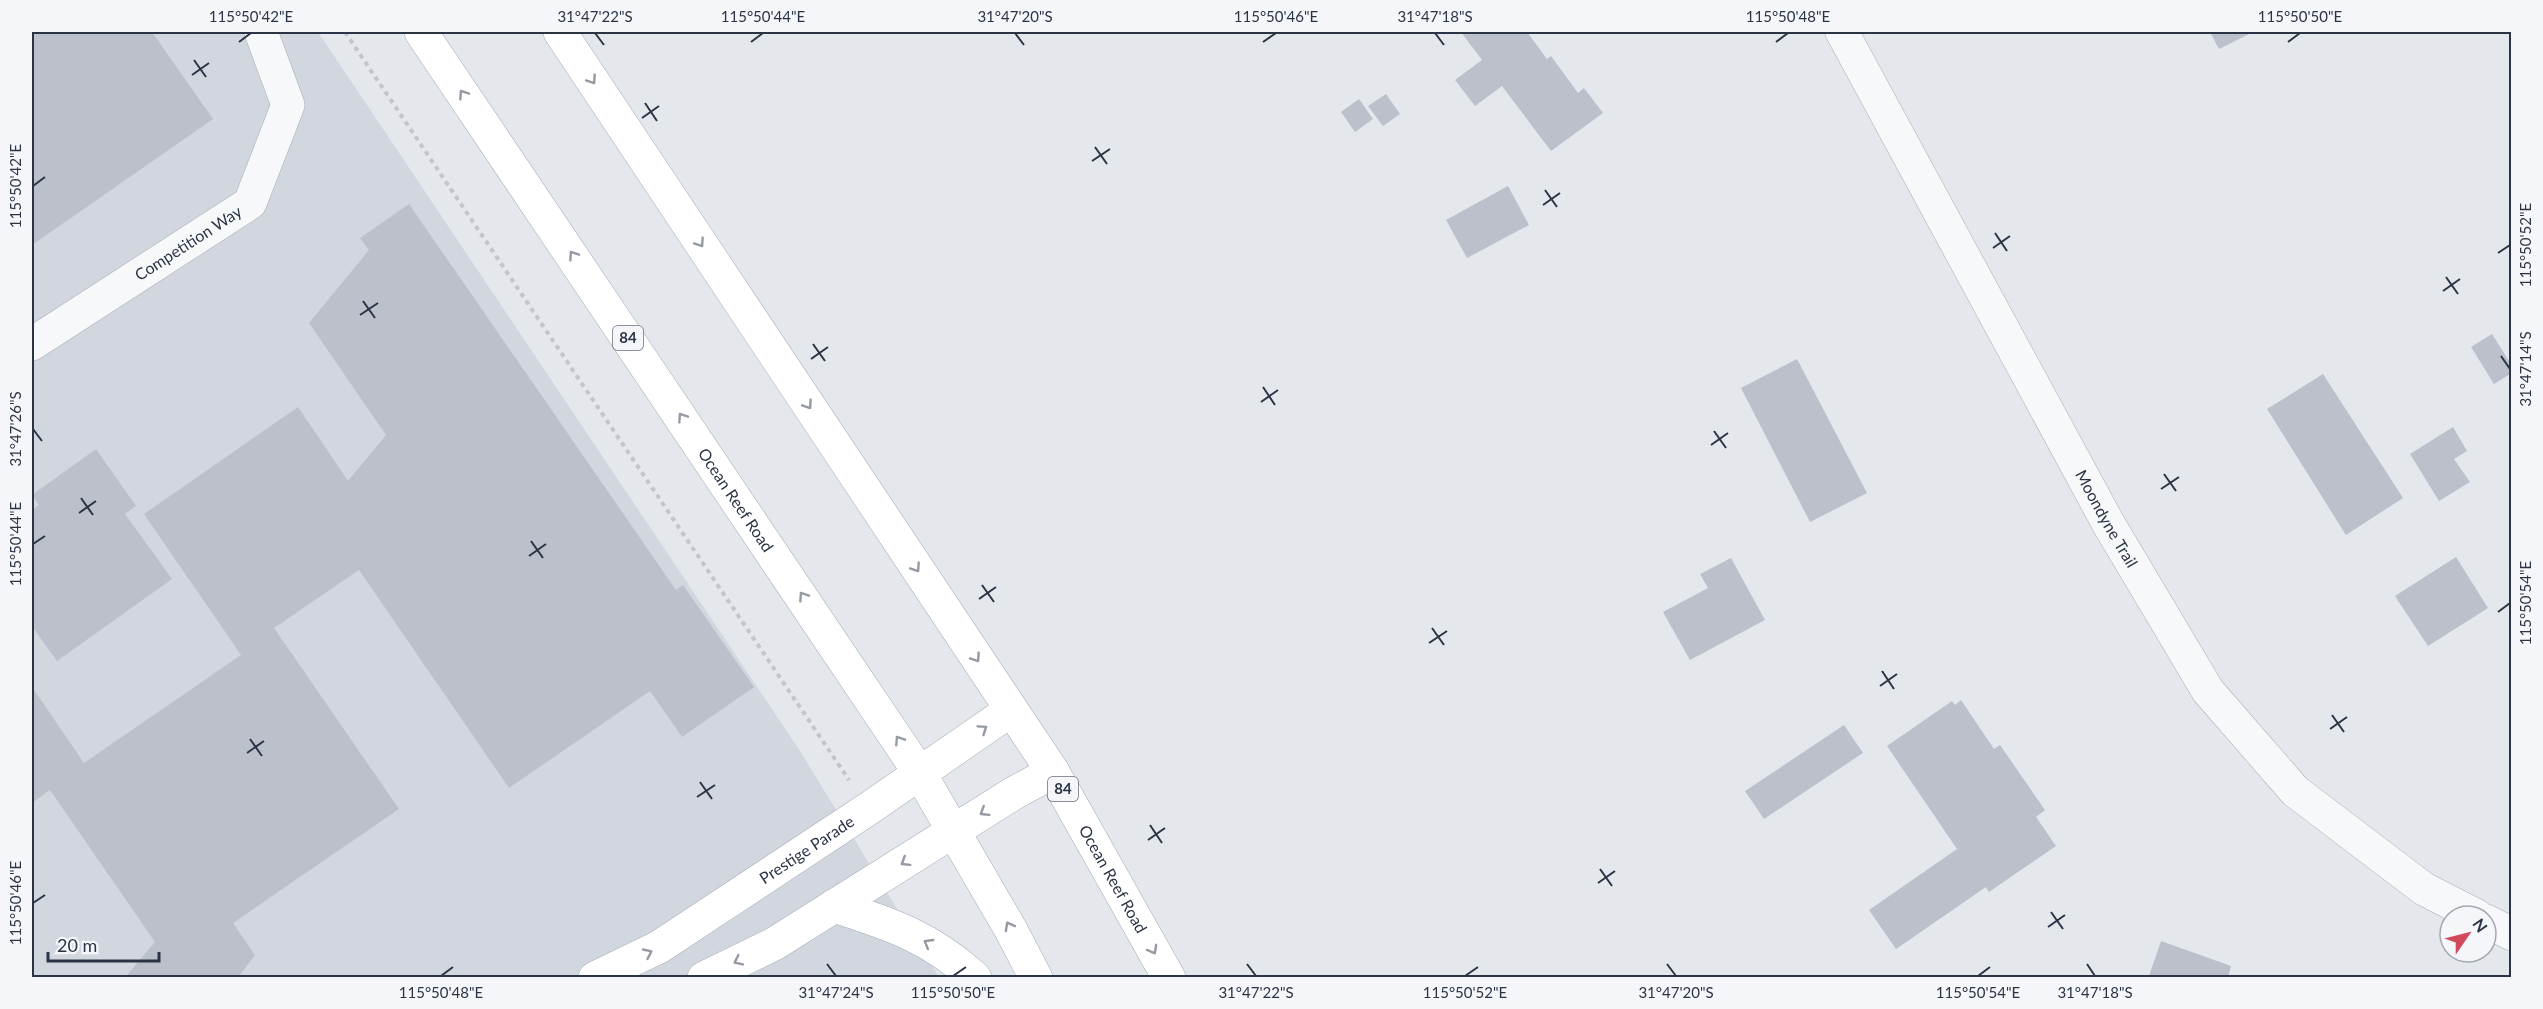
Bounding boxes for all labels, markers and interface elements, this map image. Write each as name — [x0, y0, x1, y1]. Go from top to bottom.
text: 115°50'42"E — [209, 7, 293, 25]
text: 31°47'22"S — [557, 7, 633, 25]
text: 115°50'44"E — [721, 7, 805, 25]
text: 31°47'20"S — [977, 7, 1053, 25]
text: 115°50'46"E — [1234, 7, 1318, 25]
text: 31°47'18"S — [1397, 7, 1473, 25]
text: 115°50'48"E — [1746, 7, 1830, 25]
text: 115°50'50"E — [2258, 7, 2342, 25]
one-way arrow — [585, 74, 596, 85]
one-way arrow — [459, 90, 471, 100]
text: 115°50'42"E — [6, 144, 24, 228]
street label: Competition Way — [131, 201, 246, 284]
text: 115°50'52"E — [2516, 203, 2534, 287]
one-way arrow — [693, 236, 704, 247]
one-way arrow — [569, 251, 580, 262]
road number: 84 — [613, 326, 643, 350]
text: 31°47'14"S — [2516, 331, 2534, 407]
text: 31°47'26"S — [6, 391, 24, 467]
one-way arrow — [801, 399, 812, 410]
one-way arrow — [678, 413, 689, 424]
street label: Ocean Reef Road — [695, 444, 778, 555]
street label: Moondyne Trail — [2072, 466, 2142, 571]
text: 115°50'44"E — [6, 502, 24, 586]
one-way arrow — [909, 561, 920, 572]
text: 115°50'54"E — [2516, 561, 2534, 645]
one-way arrow — [799, 592, 810, 603]
one-way arrow — [969, 651, 980, 662]
one-way arrow — [976, 725, 987, 736]
one-way arrow — [894, 736, 906, 746]
road number: 84 — [1048, 777, 1078, 801]
one-way arrow — [980, 805, 991, 816]
street label: Prestige Parade — [755, 811, 857, 887]
street label: Ocean Reef Road — [1076, 821, 1152, 936]
one-way arrow — [901, 854, 911, 866]
text: 115°50'46"E — [6, 861, 24, 945]
north arrow — [2438, 904, 2498, 964]
text: N — [2469, 915, 2492, 936]
one-way arrow — [1005, 921, 1016, 932]
scale bar — [48, 925, 159, 963]
text: 20 m — [57, 934, 97, 956]
one-way arrow — [924, 939, 934, 951]
one-way arrow — [1146, 944, 1157, 954]
one-way arrow — [641, 948, 652, 960]
one-way arrow — [733, 954, 744, 966]
text: 115°50'48"E — [399, 983, 483, 1001]
text: 31°47'24"S — [798, 983, 874, 1001]
text: 115°50'50"E — [911, 983, 995, 1001]
text: 31°47'22"S — [1218, 983, 1294, 1001]
text: 115°50'52"E — [1423, 983, 1507, 1001]
text: 31°47'20"S — [1638, 983, 1714, 1001]
text: 115°50'54"E — [1936, 983, 2020, 1001]
text: 31°47'18"S — [2057, 983, 2133, 1001]

